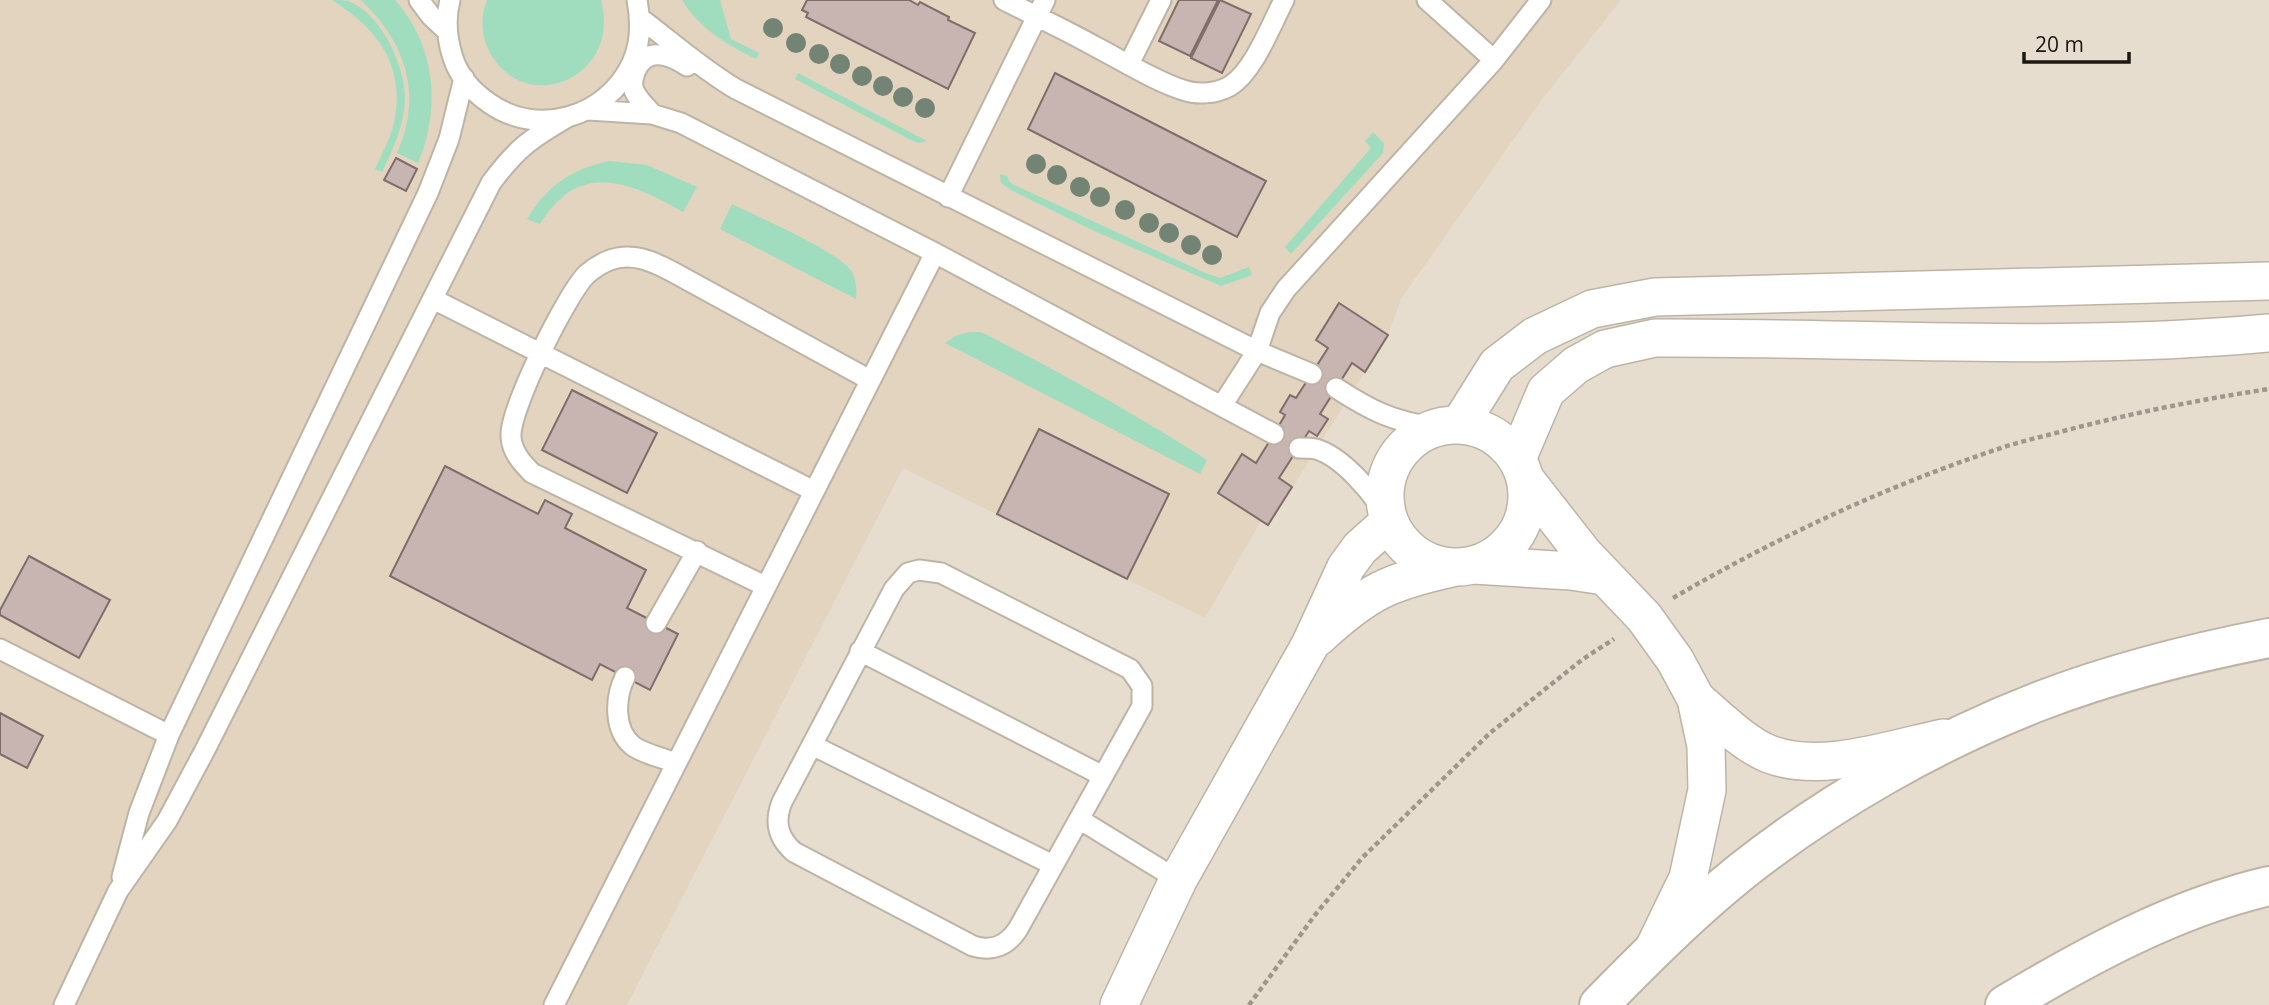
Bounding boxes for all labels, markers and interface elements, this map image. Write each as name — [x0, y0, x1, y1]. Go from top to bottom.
scale bar — [2024, 21, 2129, 65]
text: 20 m — [2035, 30, 2084, 58]

